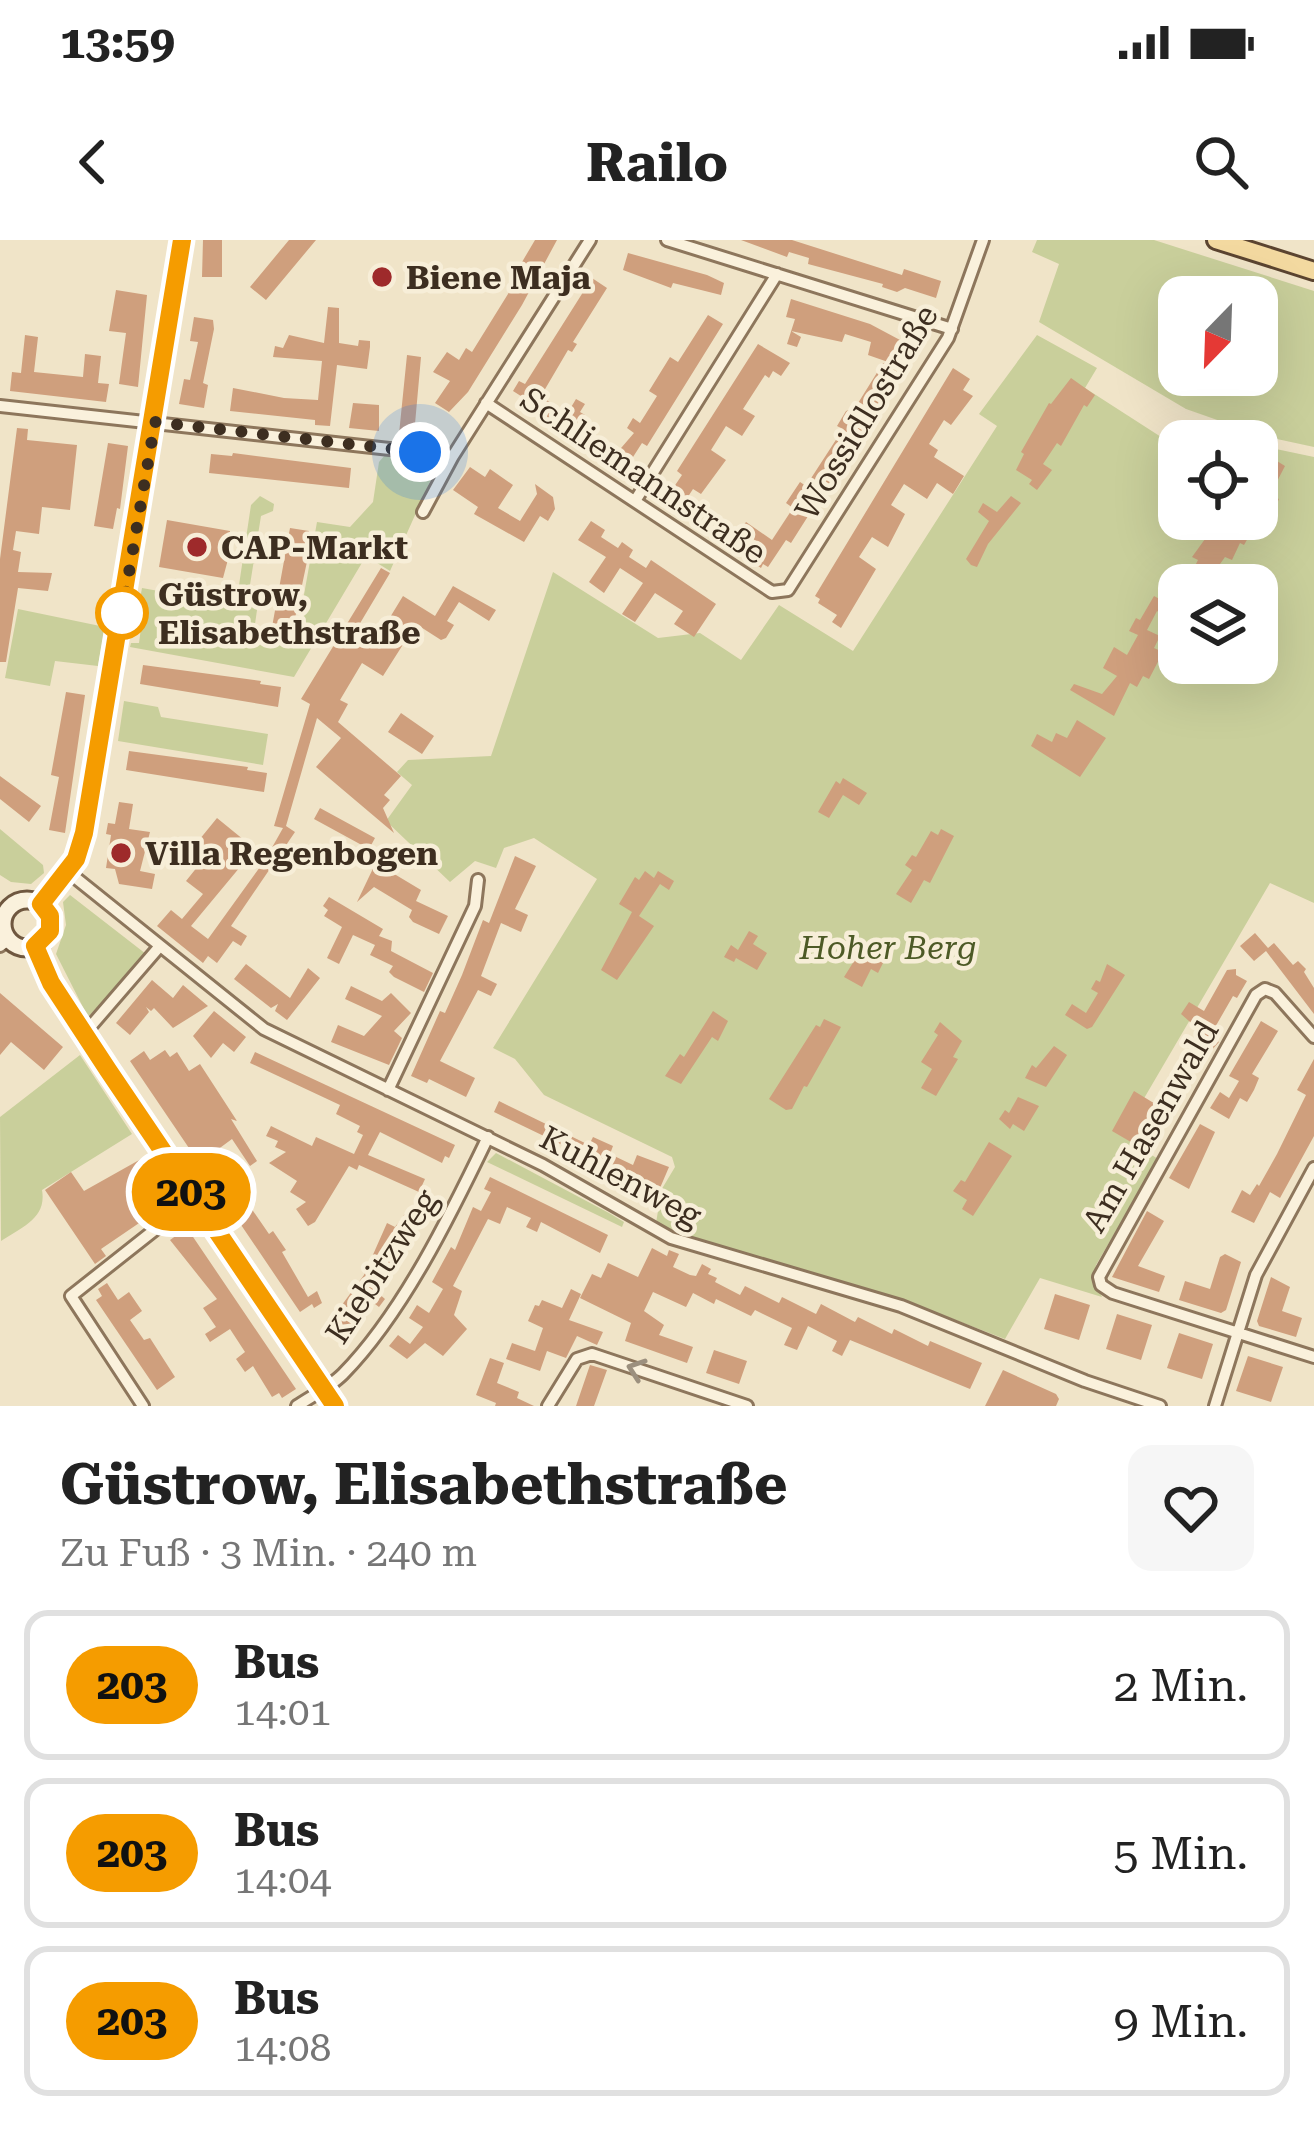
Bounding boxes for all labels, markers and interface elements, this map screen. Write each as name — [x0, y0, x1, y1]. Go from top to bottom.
text: 13:59 — [60, 16, 175, 69]
icon: back — [60, 129, 126, 195]
icon: search — [1188, 129, 1254, 195]
text: Railo — [586, 131, 728, 194]
place label: Biene Maja — [406, 258, 592, 297]
marker: Biene Maja — [369, 264, 395, 290]
north arrow — [1158, 276, 1278, 396]
map controls — [1158, 276, 1278, 684]
street label: Wossidlostraße — [787, 298, 946, 527]
street label: Schliemannstraße — [514, 379, 774, 572]
button: locate — [1158, 420, 1278, 540]
your location — [390, 422, 450, 482]
place label: CAP-Markt — [221, 528, 408, 567]
marker: CAP-Markt — [184, 534, 210, 560]
button: layers — [1158, 564, 1278, 684]
place label: Güstrow, Elisabethstraße — [158, 575, 421, 652]
marker: Güstrow, Elisabethstraße — [97, 588, 147, 638]
place label: Villa Regenbogen — [145, 834, 438, 873]
marker: Villa Regenbogen — [108, 840, 134, 866]
park label: Hoher Berg — [799, 928, 976, 967]
street label: Am Hasenwald — [1074, 1014, 1227, 1239]
street label: Kuhlenweg — [533, 1118, 708, 1235]
line badge: 203 — [122, 1153, 260, 1231]
text: 203 — [156, 1167, 226, 1216]
street label: Kiebitzweg — [317, 1182, 446, 1351]
one-way arrow — [627, 1358, 648, 1383]
button: heart — [1128, 1445, 1254, 1571]
text: Güstrow, Elisabethstraße — [60, 1451, 787, 1518]
text: Zu Fuß · 3 Min. · 240 m — [60, 1530, 477, 1576]
text: Bus — [234, 1636, 319, 1689]
text: 2 Min. — [1114, 1659, 1248, 1712]
text: 203 — [97, 1660, 167, 1709]
text: 14:01 — [234, 1689, 331, 1735]
text: Bus — [234, 1804, 319, 1857]
text: 5 Min. — [1114, 1827, 1248, 1880]
text: 203 — [97, 1828, 167, 1877]
text: 14:04 — [234, 1857, 331, 1903]
text: Bus — [234, 1972, 319, 2025]
text: 9 Min. — [1114, 1995, 1248, 2048]
text: 203 — [97, 1996, 167, 2045]
text: 14:08 — [234, 2025, 331, 2071]

